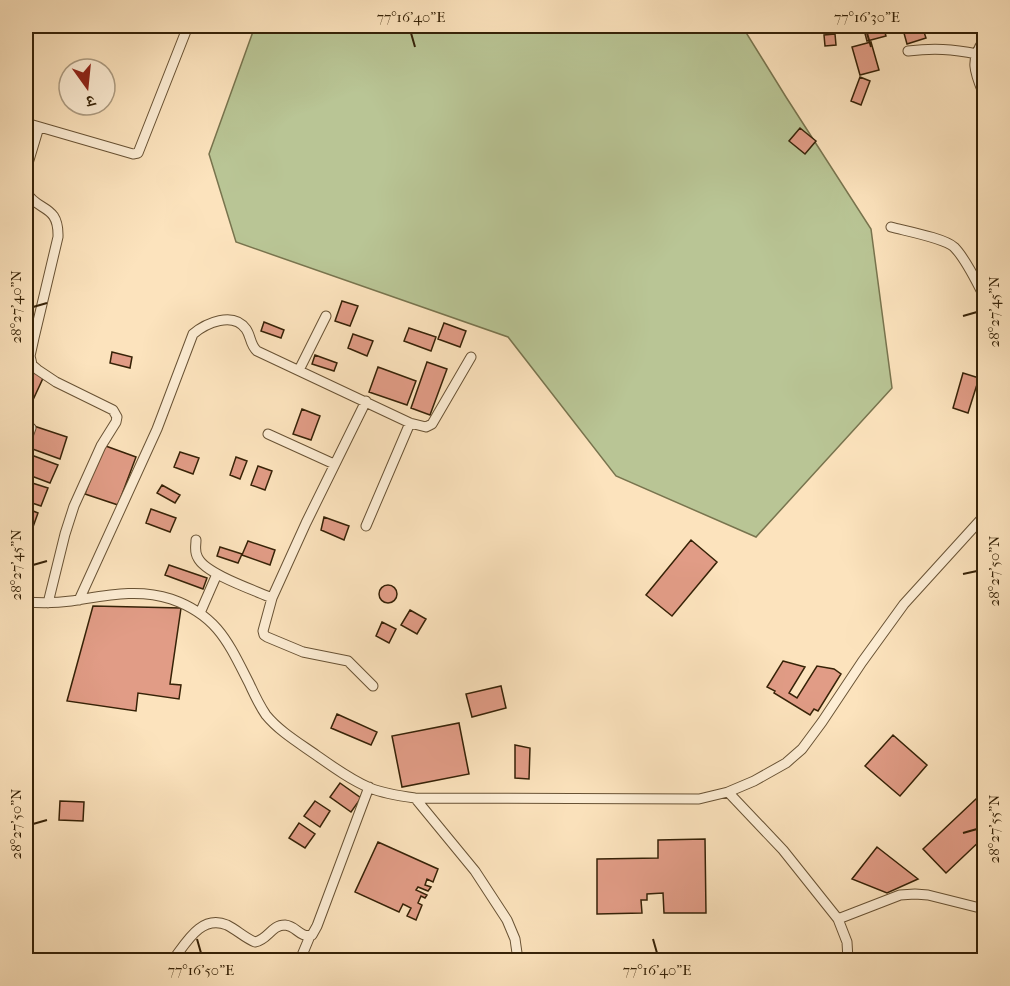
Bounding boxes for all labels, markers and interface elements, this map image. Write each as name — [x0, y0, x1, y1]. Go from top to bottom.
text: 77°16'40"E — [377, 8, 445, 26]
text: 77°16'30"E — [834, 8, 900, 26]
north arrow — [57, 57, 117, 117]
text: उ — [83, 91, 98, 112]
text: 28°27'40"N — [7, 270, 25, 344]
text: 28°27'45"N — [985, 276, 1003, 348]
text: 28°27'45"N — [7, 529, 25, 601]
text: 28°27'50"N — [985, 535, 1003, 606]
text: 28°27'50"N — [7, 788, 25, 859]
text: 28°27'55"N — [985, 794, 1003, 864]
text: 77°16'50"E — [168, 961, 234, 979]
text: 77°16'40"E — [623, 961, 691, 979]

